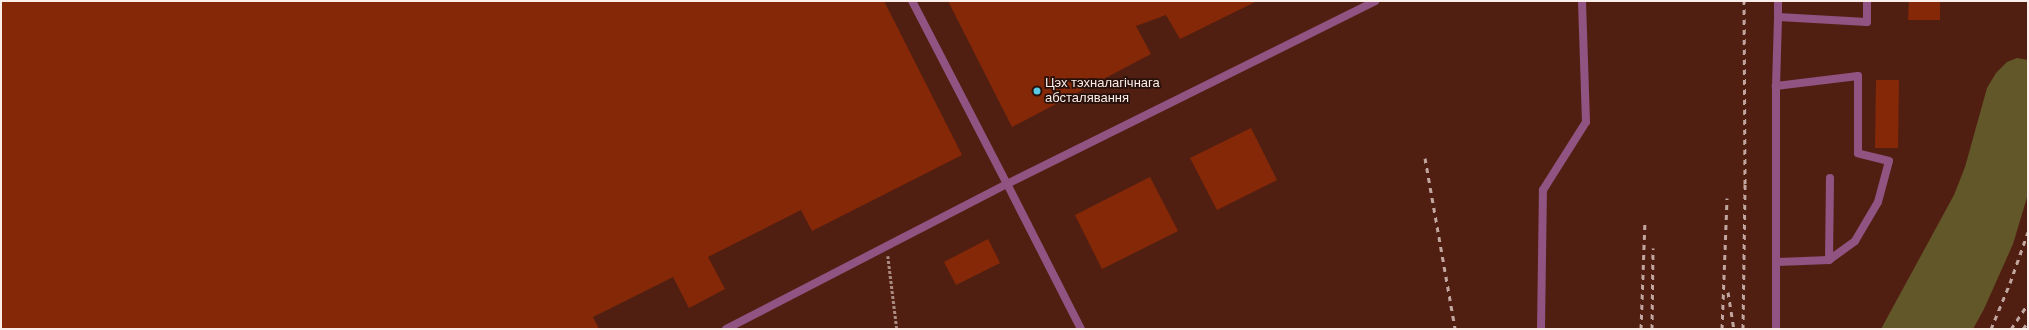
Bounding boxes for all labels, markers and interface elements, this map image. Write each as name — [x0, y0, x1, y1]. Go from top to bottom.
place label: Цэх тэхналагічнага абсталявання — [1045, 76, 1160, 107]
marker: Цэх тэхналагічнага абсталявання — [1032, 86, 1042, 96]

